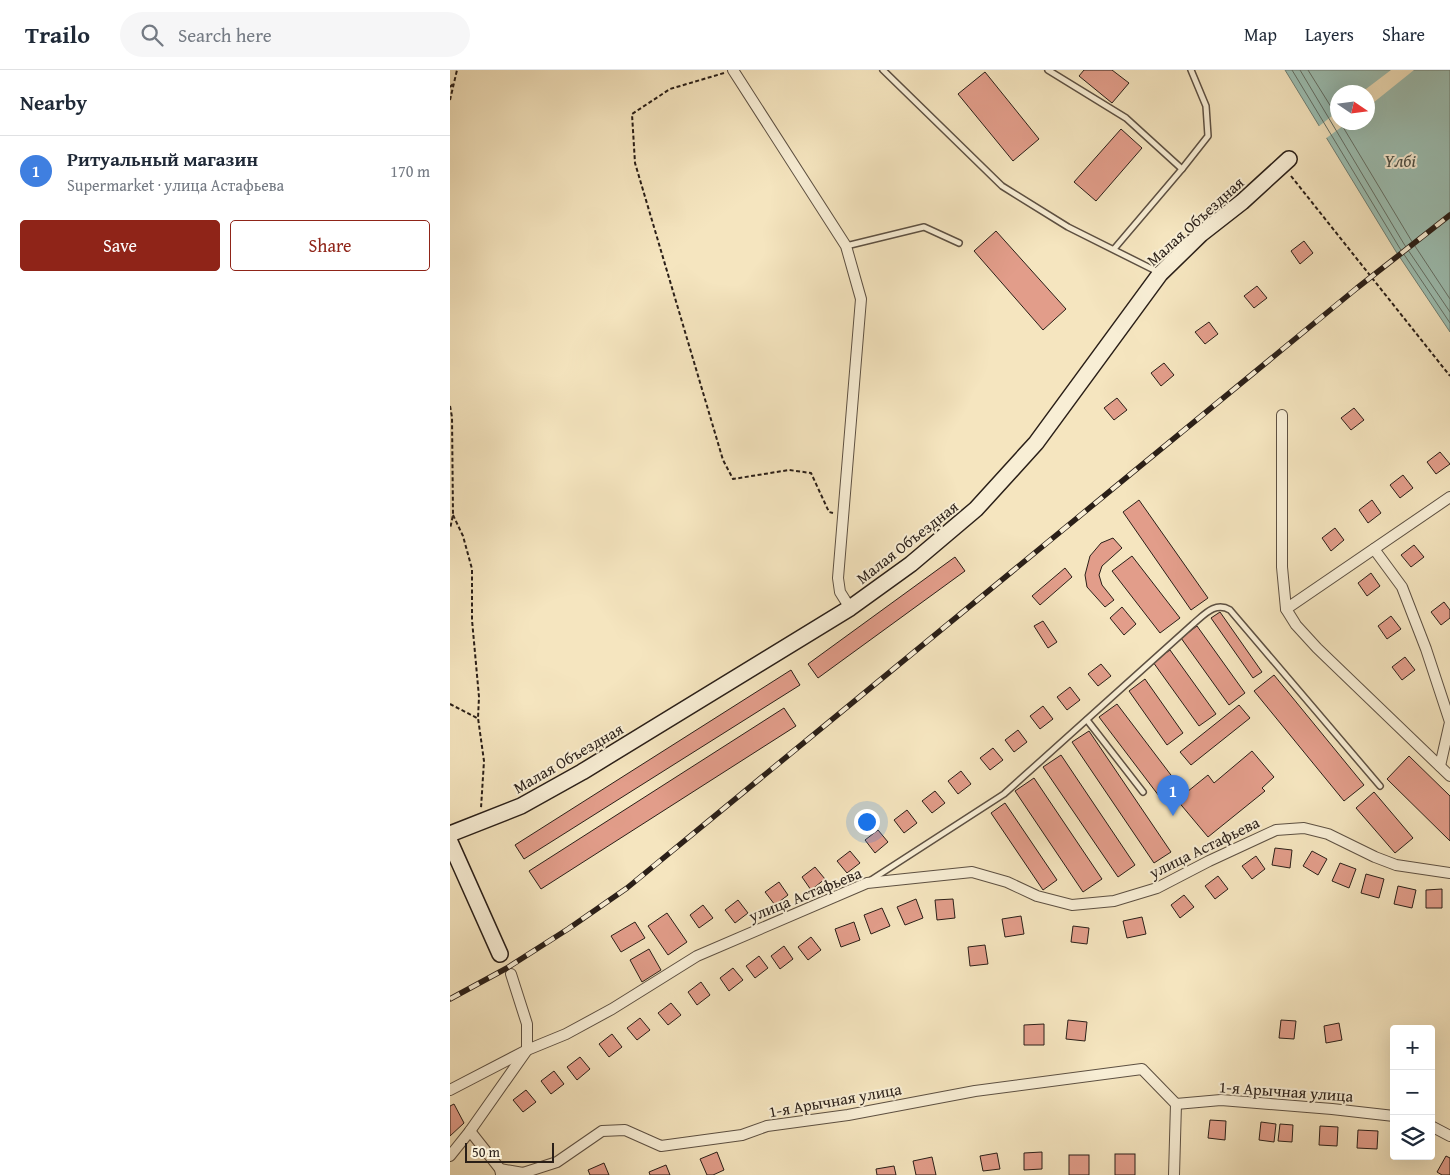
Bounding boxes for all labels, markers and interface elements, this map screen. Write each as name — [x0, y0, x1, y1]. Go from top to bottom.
search box — [120, 12, 470, 57]
text: Trailo — [25, 17, 90, 52]
icon: search — [138, 21, 166, 49]
text: Search here — [178, 21, 272, 49]
text: Map — [1244, 21, 1277, 48]
text: Layers — [1305, 21, 1354, 48]
text: Share — [1382, 21, 1425, 48]
north arrow — [1330, 85, 1375, 130]
text: Nearby — [20, 87, 87, 118]
text: Ритуальный магазин — [67, 145, 258, 173]
water label: Үлбі — [1384, 147, 1416, 174]
text: 1 — [32, 159, 40, 183]
text: 170 m — [390, 159, 430, 183]
street label: Малая Объездная — [1141, 171, 1249, 271]
text: Supermarket · улица Астафьева — [67, 173, 284, 197]
button: Save — [20, 220, 220, 271]
button: Share — [230, 220, 430, 271]
street label: Малая Объездная — [851, 494, 963, 590]
street label: Малая Объездная — [508, 717, 628, 799]
pin: 1 — [1157, 775, 1189, 816]
your location — [854, 809, 880, 835]
street label: улица Астафьева — [1144, 810, 1264, 885]
street label: улица Астафьева — [744, 860, 866, 928]
map controls — [1390, 1025, 1435, 1160]
button: + — [1390, 1025, 1435, 1070]
button: − — [1390, 1070, 1435, 1115]
street label: 1-я Арычная улица — [1218, 1074, 1354, 1108]
street label: 1-я Арычная улица — [767, 1076, 904, 1124]
button: layers — [1390, 1115, 1435, 1160]
scale bar — [465, 1140, 554, 1163]
text: 50 m — [472, 1142, 500, 1162]

